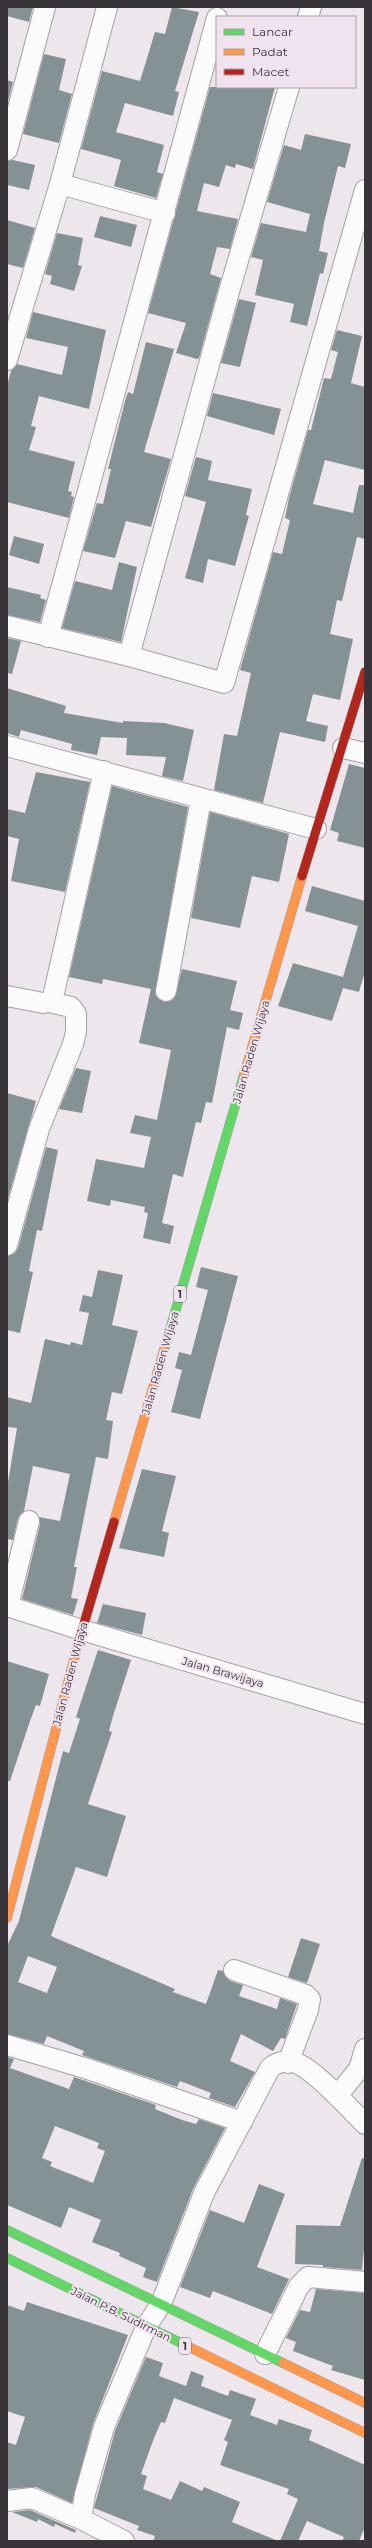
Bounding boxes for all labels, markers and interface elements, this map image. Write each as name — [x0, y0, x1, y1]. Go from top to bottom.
legend — [216, 16, 356, 88]
text: Lancar — [252, 24, 293, 39]
text: Padat — [252, 44, 288, 59]
text: Macet — [252, 64, 289, 79]
street label: Jalan Raden Wijaya — [229, 999, 272, 1106]
road number: 1 — [174, 1286, 186, 1302]
street label: Jalan Raden Wijaya — [138, 1310, 181, 1417]
street label: Jalan Raden Wijaya — [49, 1620, 91, 1728]
street label: Jalan Brawijaya — [179, 1653, 266, 1690]
street label: Jalan P.B. Sudirman — [68, 2283, 173, 2344]
road number: 1 — [179, 2338, 191, 2354]

